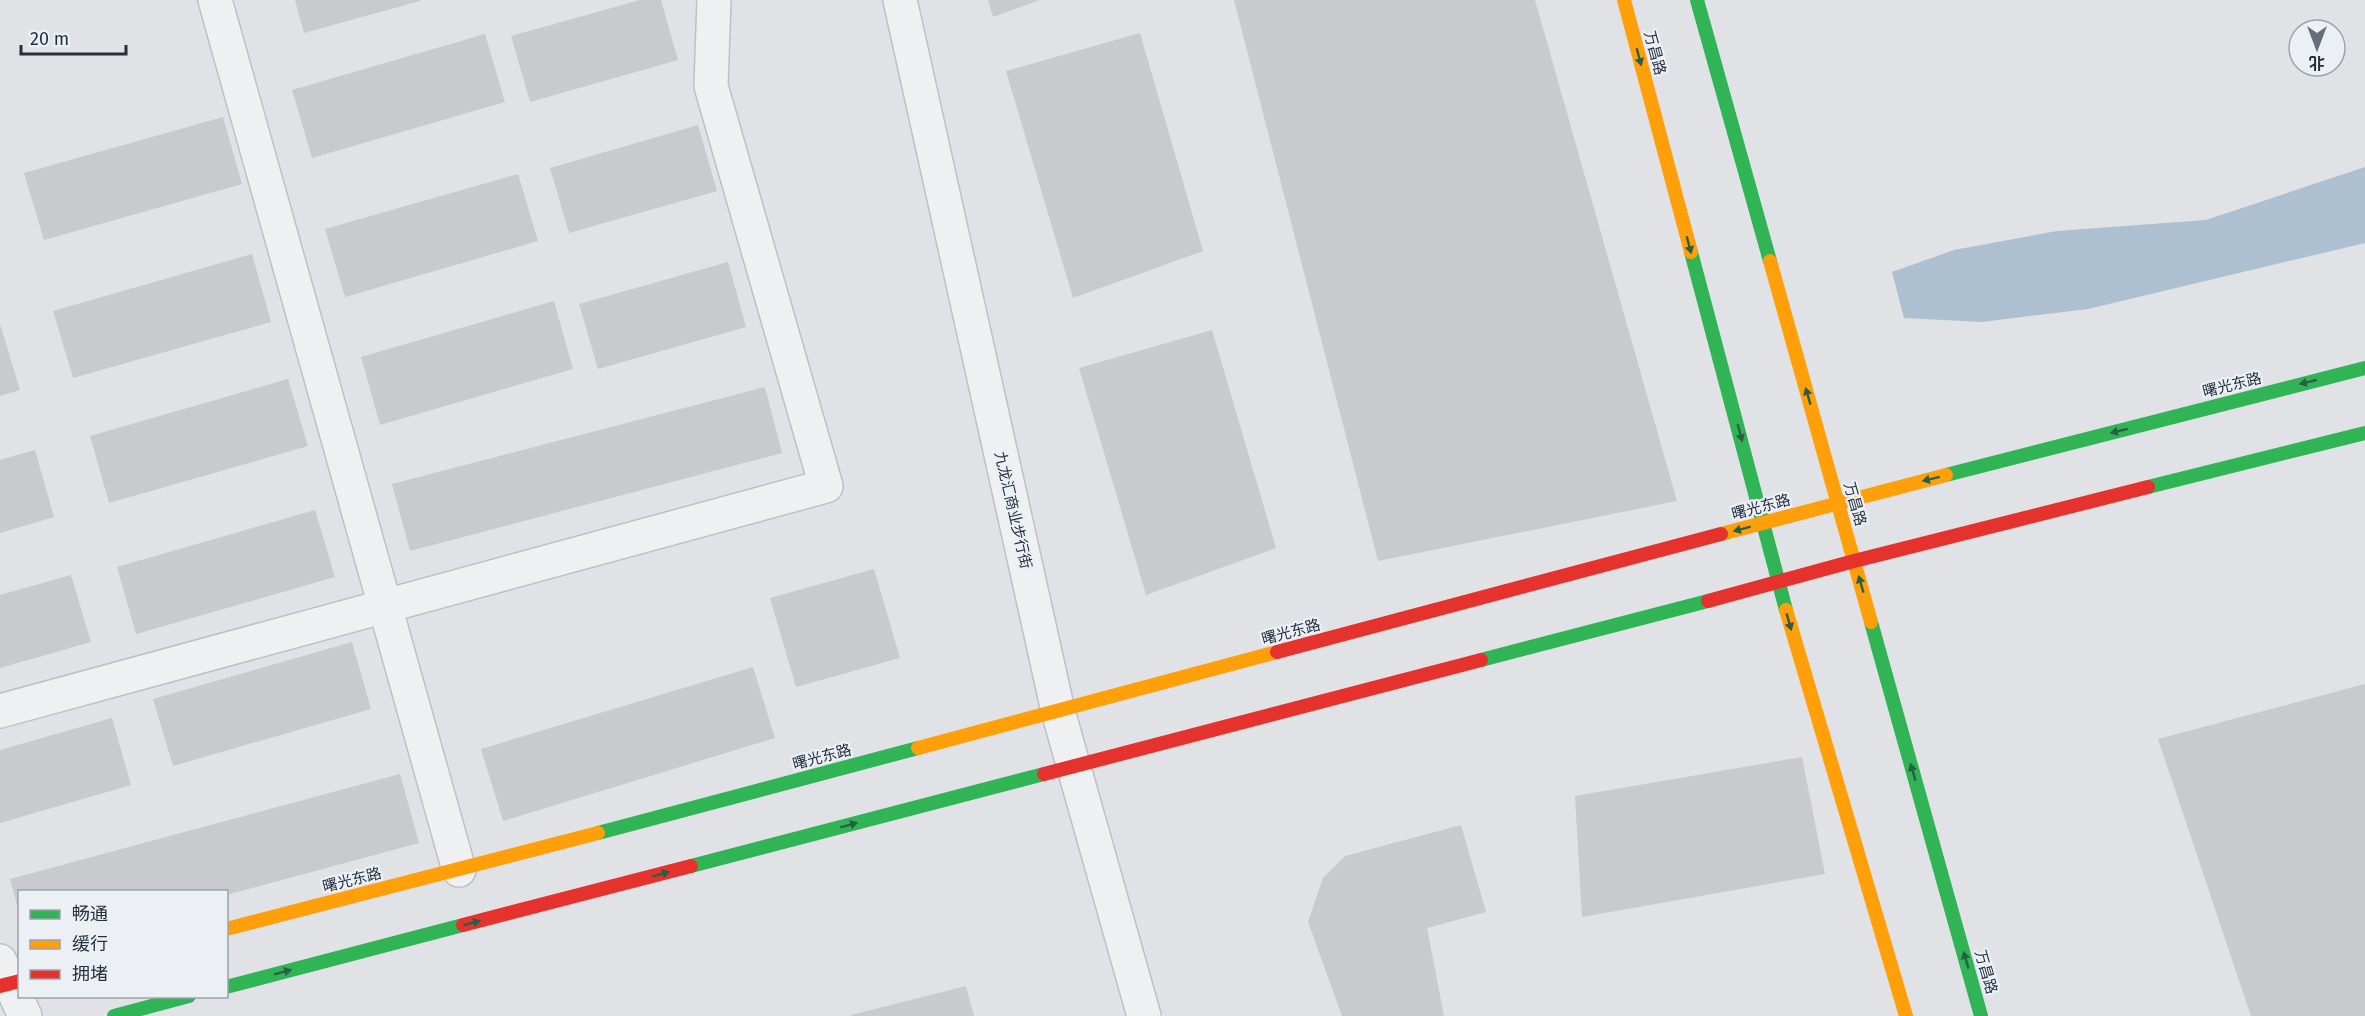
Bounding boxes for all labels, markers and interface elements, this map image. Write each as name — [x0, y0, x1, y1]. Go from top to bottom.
scale bar — [21, 18, 126, 56]
north arrow — [2287, 18, 2347, 78]
text: 20 m — [30, 28, 69, 50]
street label: 万昌路 — [1640, 29, 1670, 77]
one-way arrow — [1635, 48, 1644, 66]
text: 北 — [2309, 53, 2325, 72]
one-way arrow — [1685, 236, 1695, 254]
street label: 曙光东路 — [2201, 369, 2263, 401]
one-way arrow — [2299, 378, 2318, 388]
one-way arrow — [1803, 387, 1812, 405]
one-way arrow — [1736, 424, 1745, 442]
one-way arrow — [2110, 426, 2129, 436]
street label: 九龙汇商业步行街 — [991, 450, 1035, 570]
one-way arrow — [1921, 475, 1940, 485]
street label: 万昌路 — [1840, 480, 1870, 528]
street label: 曙光东路 — [1730, 491, 1792, 523]
one-way arrow — [1733, 525, 1751, 534]
one-way arrow — [1855, 575, 1865, 593]
one-way arrow — [1785, 613, 1794, 631]
street label: 曙光东路 — [1260, 616, 1322, 648]
street label: 曙光东路 — [791, 741, 853, 773]
one-way arrow — [1908, 763, 1917, 781]
one-way arrow — [840, 819, 858, 829]
street label: 曙光东路 — [321, 864, 383, 896]
one-way arrow — [651, 868, 670, 878]
legend — [18, 890, 228, 998]
text: 畅通 — [72, 903, 108, 925]
one-way arrow — [463, 917, 481, 927]
text: 缓行 — [72, 933, 108, 955]
street label: 万昌路 — [1971, 948, 2001, 996]
one-way arrow — [1960, 951, 1970, 969]
text: 拥堵 — [72, 963, 108, 985]
one-way arrow — [274, 967, 292, 976]

